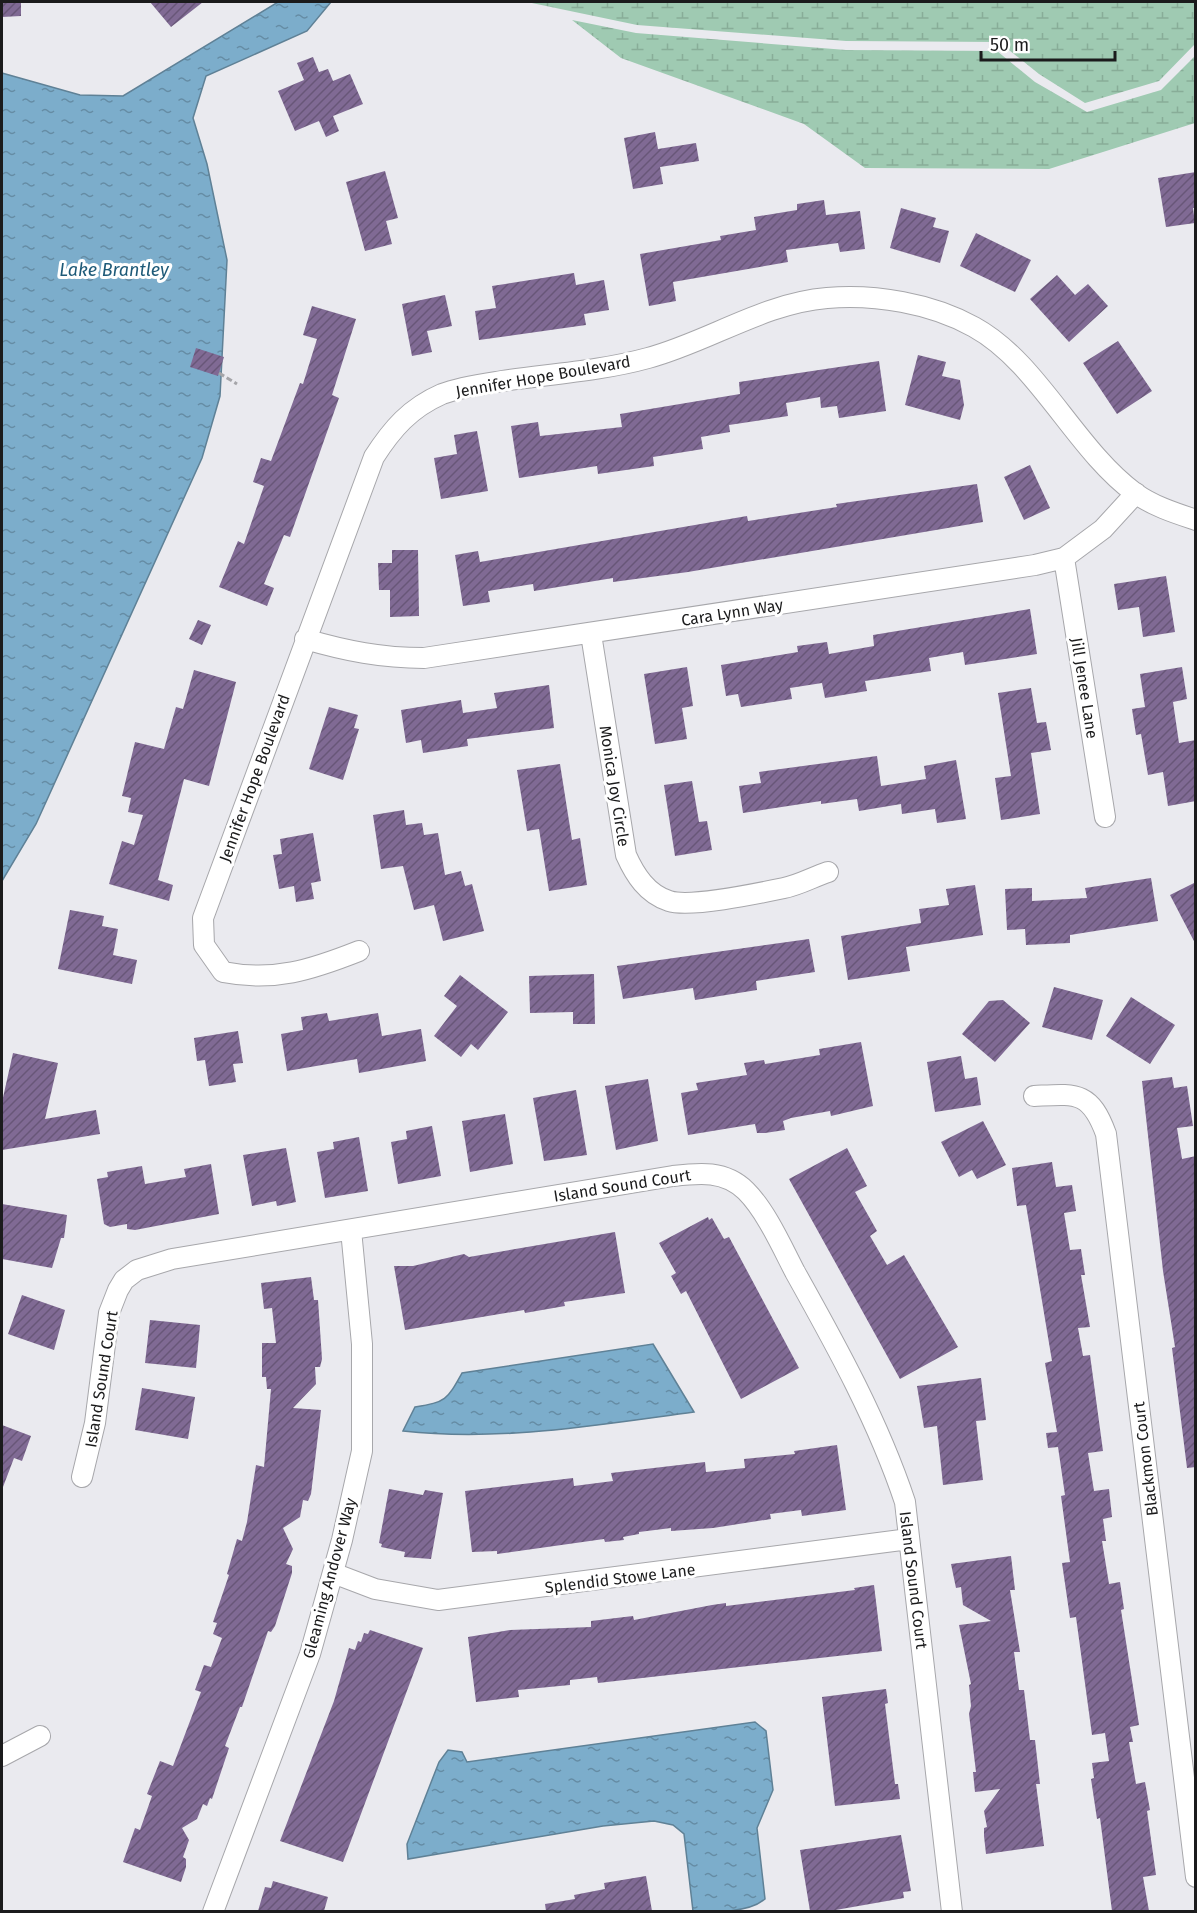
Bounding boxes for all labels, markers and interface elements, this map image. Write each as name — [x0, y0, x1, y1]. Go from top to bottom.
scale bar — [981, 24, 1114, 62]
text: 50 m — [990, 34, 1029, 56]
water label: Lake Brantley — [59, 259, 170, 281]
street label: Jennifer Hope Boulevard — [454, 352, 632, 401]
street label: Cara Lynn Way — [680, 595, 784, 630]
street label: Jill Jenee Lane — [1067, 636, 1102, 740]
street label: Jennifer Hope Boulevard — [215, 692, 294, 865]
street label: Monica Joy Circle — [596, 724, 633, 848]
street label: Island Sound Court — [552, 1165, 692, 1206]
street label: Island Sound Court — [81, 1309, 122, 1449]
street label: Blackmon Court — [1129, 1401, 1162, 1517]
street label: Gleaming Andover Way — [299, 1496, 360, 1661]
street label: Island Sound Court — [896, 1510, 931, 1650]
street label: Splendid Stowe Lane — [544, 1560, 696, 1597]

